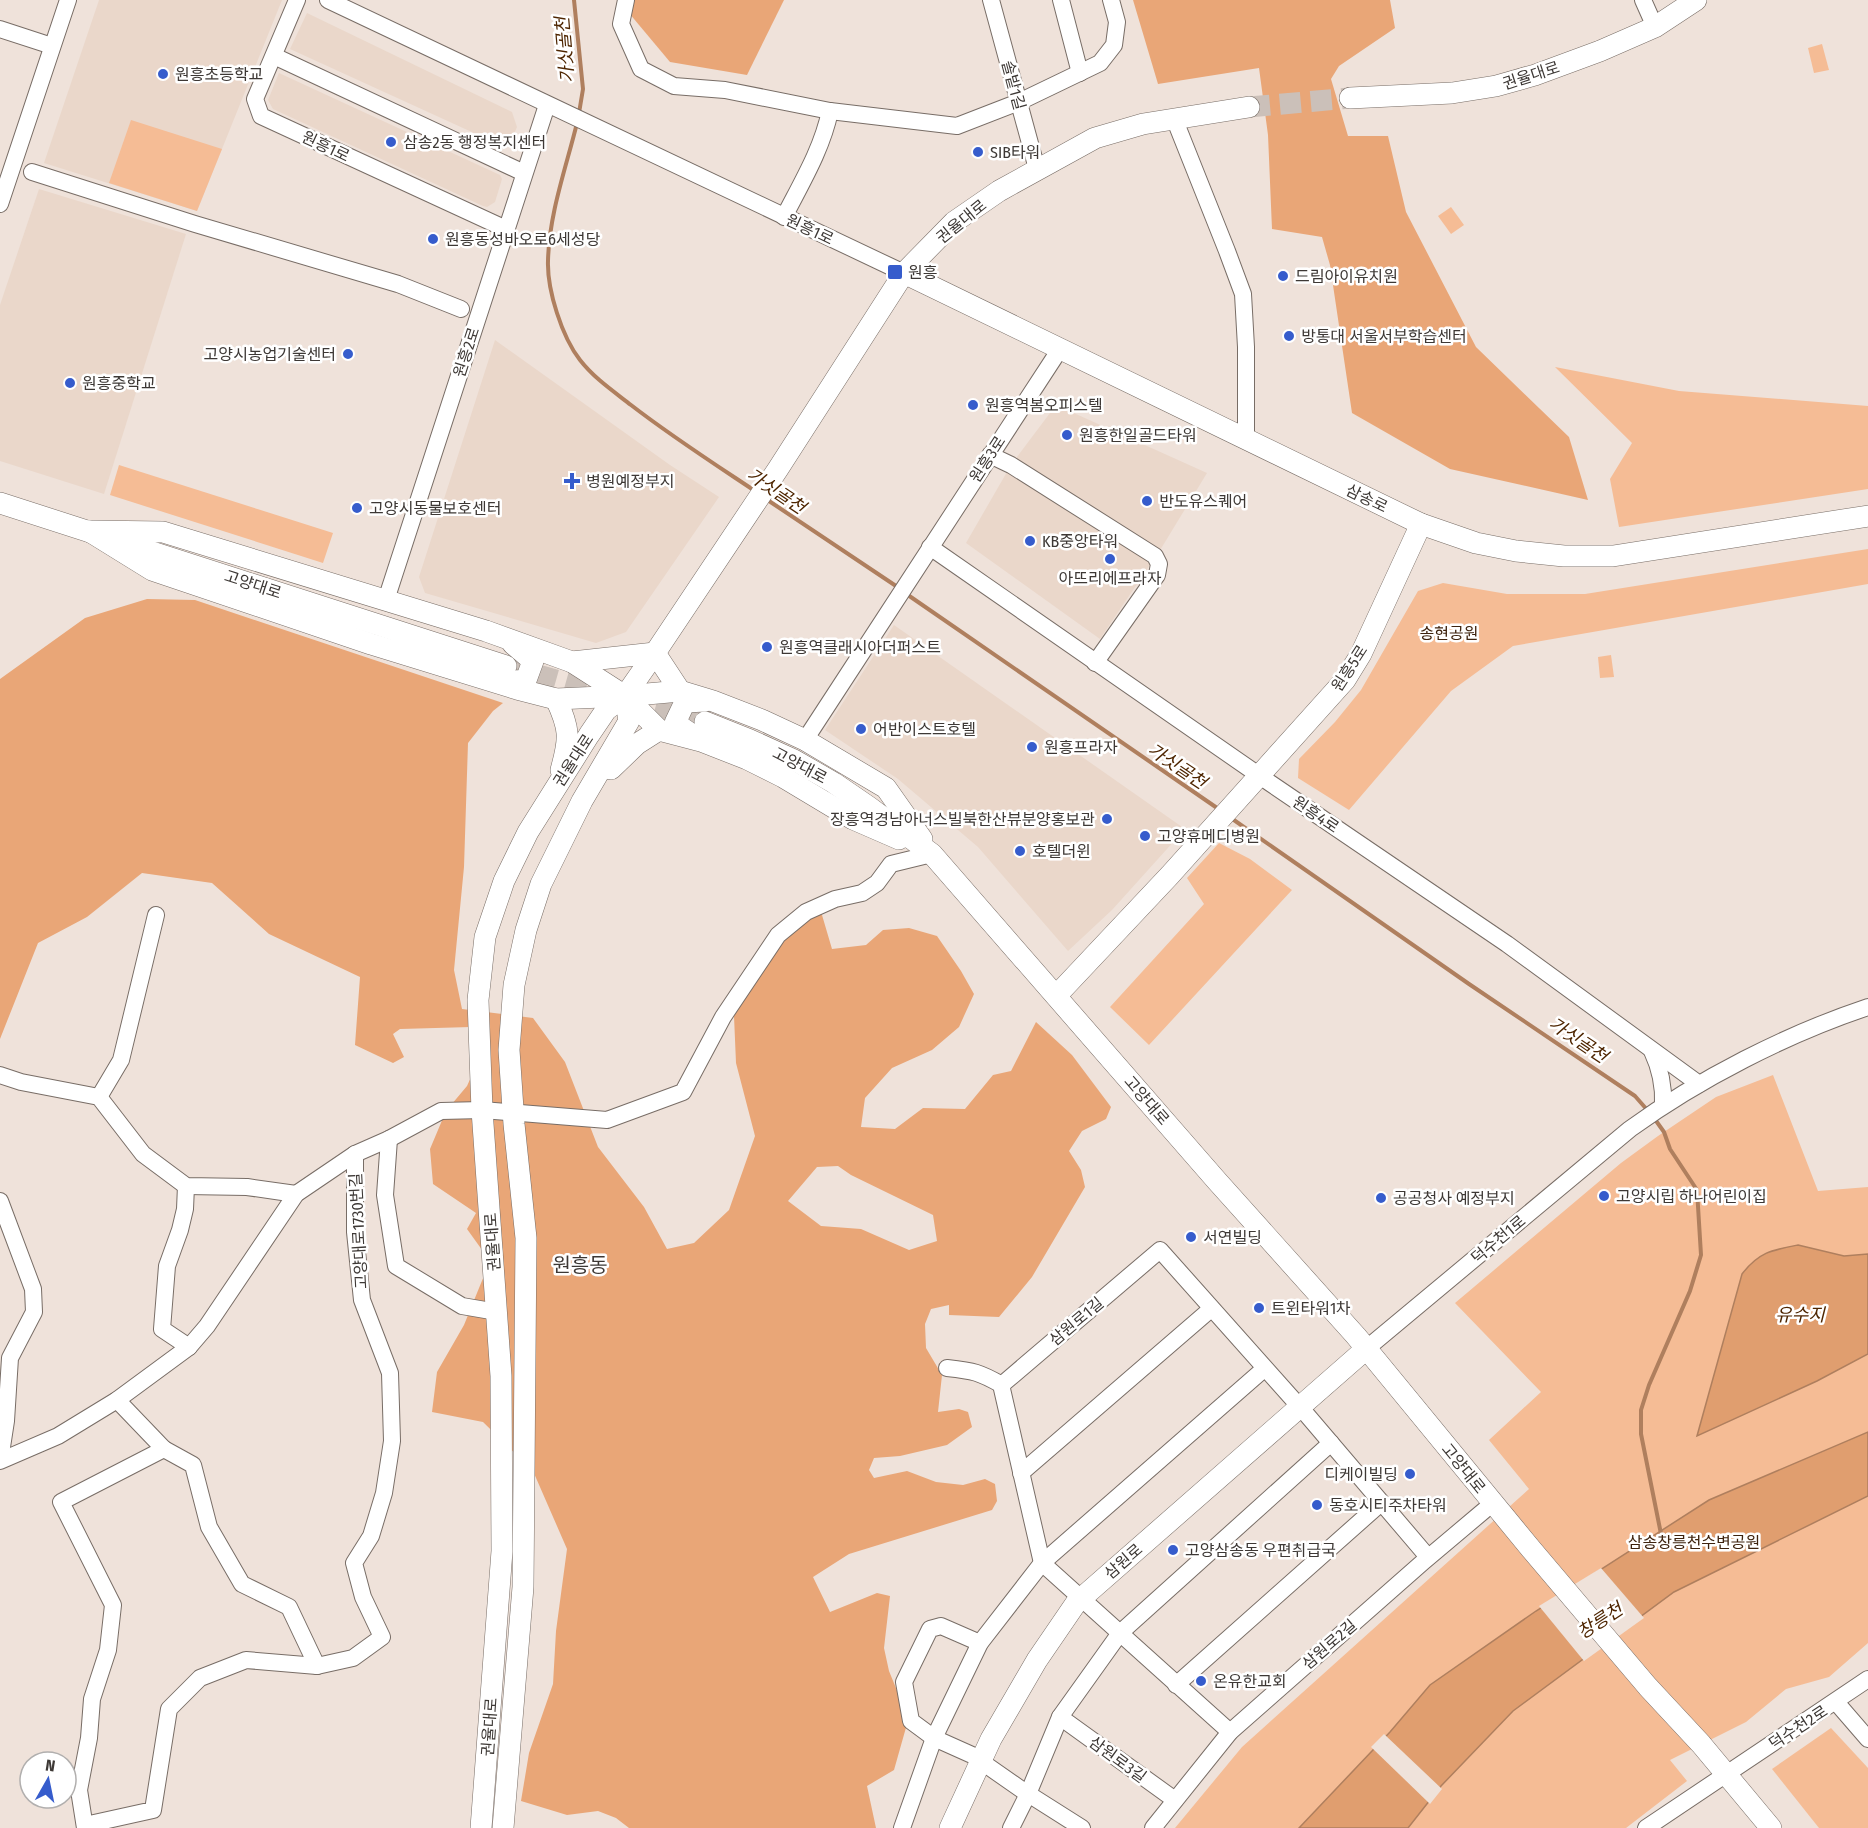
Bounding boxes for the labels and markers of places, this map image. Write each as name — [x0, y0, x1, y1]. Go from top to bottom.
place label: 원흥초등학교 — [175, 65, 263, 84]
marker: 원흥초등학교 — [156, 67, 170, 81]
place label: 삼송2동 행정복지센터 — [403, 133, 546, 152]
marker: 삼송2동 행정복지센터 — [384, 135, 398, 149]
place label: SIB타워 — [990, 143, 1040, 162]
marker: SIB타워 — [971, 145, 985, 159]
place label: 원흥동성바오로6세성당 — [445, 230, 600, 249]
marker: 원흥동성바오로6세성당 — [426, 232, 440, 246]
marker: 원흥 — [886, 263, 904, 281]
place label: 원흥 — [908, 263, 937, 282]
place label: 드림아이유치원 — [1295, 267, 1398, 286]
marker: 드림아이유치원 — [1276, 269, 1290, 283]
place label: 방통대 서울서부학습센터 — [1301, 327, 1467, 346]
marker: 방통대 서울서부학습센터 — [1282, 329, 1296, 343]
place label: 고양시농업기술센터 — [204, 345, 336, 364]
marker: 고양시농업기술센터 — [341, 347, 355, 361]
place label: 원흥중학교 — [82, 374, 156, 393]
marker: 원흥중학교 — [63, 376, 77, 390]
place label: 원흥역봄오피스텔 — [985, 396, 1103, 415]
marker: 원흥역봄오피스텔 — [966, 398, 980, 412]
place label: 원흥한일골드타워 — [1079, 426, 1197, 445]
marker: 원흥한일골드타워 — [1060, 428, 1074, 442]
marker: 병원예정부지 — [563, 472, 581, 490]
place label: 병원예정부지 — [586, 472, 674, 491]
place label: 반도유스퀘어 — [1159, 492, 1247, 511]
marker: 반도유스퀘어 — [1140, 494, 1154, 508]
place label: 고양시동물보호센터 — [369, 499, 501, 518]
marker: 고양시동물보호센터 — [350, 501, 364, 515]
place label: KB중앙타워 — [1042, 532, 1118, 551]
marker: KB중앙타워 — [1023, 534, 1037, 548]
marker: 아뜨리에프라자 — [1103, 552, 1117, 566]
place label: 아뜨리에프라자 — [1058, 569, 1162, 588]
place label: 원흥역클래시아더퍼스트 — [779, 638, 941, 657]
marker: 원흥역클래시아더퍼스트 — [760, 640, 774, 654]
place label: 어반이스트호텔 — [873, 720, 976, 739]
marker: 어반이스트호텔 — [854, 722, 868, 736]
place label: 원흥프라자 — [1044, 738, 1118, 757]
marker: 원흥프라자 — [1025, 740, 1039, 754]
place label: 장흥역경남아너스빌북한산뷰분양홍보관 — [830, 810, 1095, 829]
marker: 장흥역경남아너스빌북한산뷰분양홍보관 — [1100, 812, 1114, 826]
place label: 고양휴메디병원 — [1157, 827, 1260, 846]
marker: 고양휴메디병원 — [1138, 829, 1152, 843]
place label: 호텔더윈 — [1032, 842, 1091, 861]
marker: 호텔더윈 — [1013, 844, 1027, 858]
place label: 고양시립 하나어린이집 — [1616, 1187, 1767, 1206]
place label: 공공청사 예정부지 — [1393, 1189, 1515, 1208]
marker: 고양시립 하나어린이집 — [1597, 1189, 1611, 1203]
marker: 공공청사 예정부지 — [1374, 1191, 1388, 1205]
place label: 서연빌딩 — [1203, 1228, 1262, 1247]
marker: 서연빌딩 — [1184, 1230, 1198, 1244]
place label: 트윈타워1차 — [1271, 1299, 1351, 1318]
marker: 트윈타워1차 — [1252, 1301, 1266, 1315]
place label: 디케이빌딩 — [1324, 1465, 1398, 1484]
marker: 디케이빌딩 — [1403, 1467, 1417, 1481]
place label: 동호시티주차타워 — [1329, 1496, 1447, 1515]
marker: 동호시티주차타워 — [1310, 1498, 1324, 1512]
place label: 고양삼송동 우편취급국 — [1185, 1541, 1336, 1560]
marker: 고양삼송동 우편취급국 — [1166, 1543, 1180, 1557]
place label: 온유한교회 — [1213, 1672, 1287, 1691]
marker: 온유한교회 — [1194, 1674, 1208, 1688]

